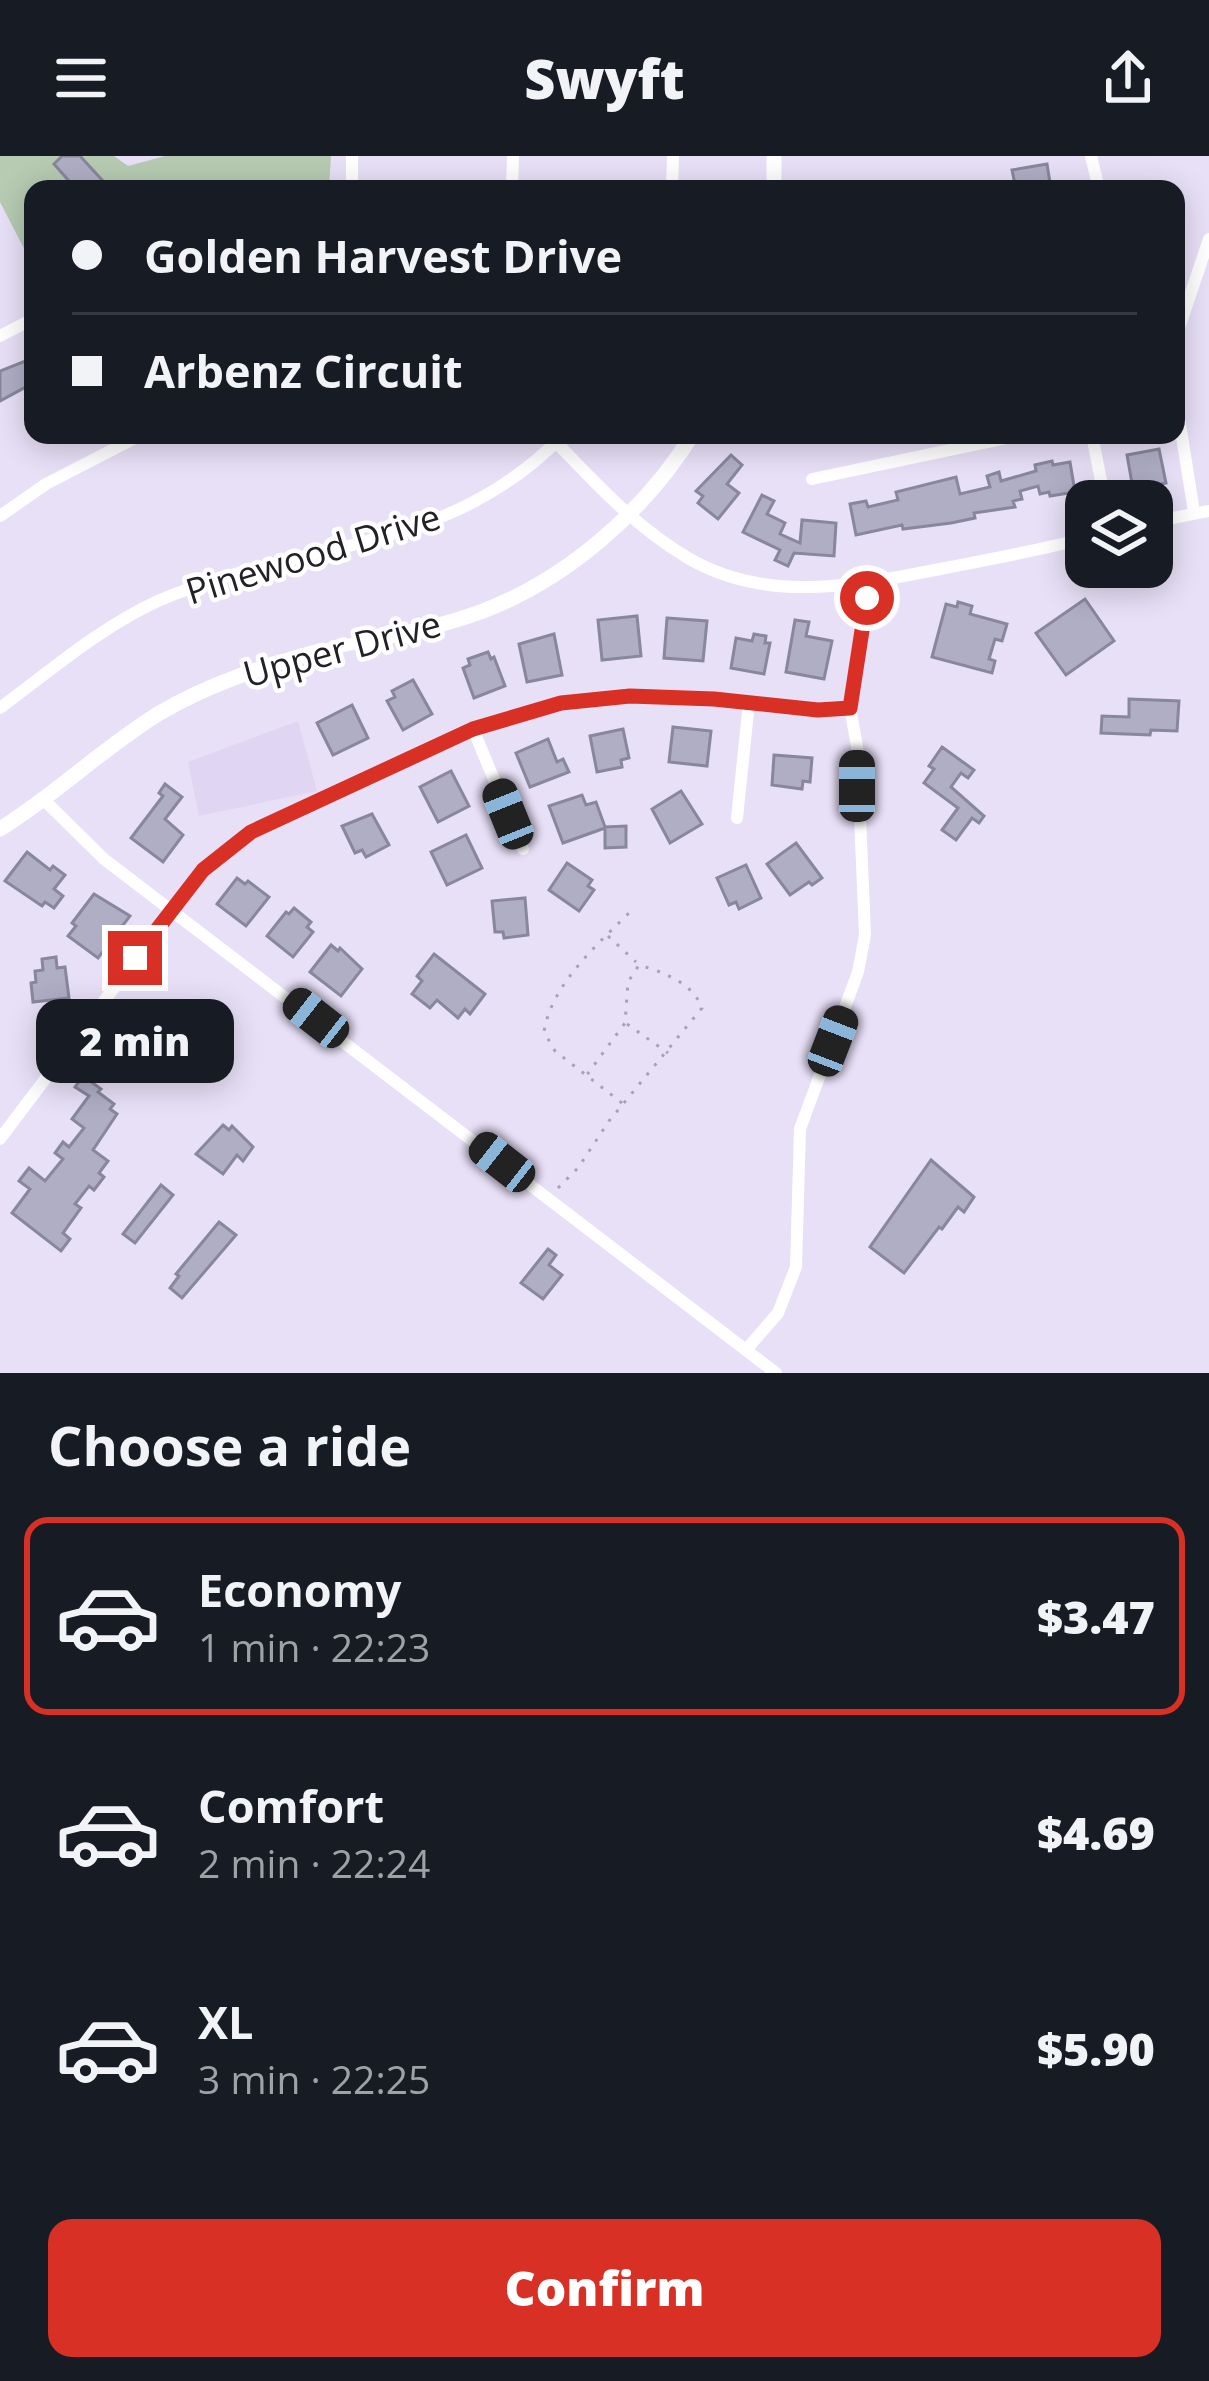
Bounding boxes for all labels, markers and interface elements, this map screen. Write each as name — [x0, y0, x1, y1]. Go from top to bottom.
text: Swyft — [524, 41, 685, 115]
icon: menu — [48, 45, 114, 111]
icon: share — [1095, 45, 1161, 111]
text: Golden Harvest Drive — [144, 225, 622, 286]
text: Arbenz Circuit — [144, 340, 463, 401]
map controls — [1065, 480, 1173, 588]
button: layers — [1065, 480, 1173, 588]
street label: Pinewood Drive — [180, 492, 446, 616]
route start — [840, 571, 894, 625]
street label: Upper Drive — [238, 599, 446, 698]
car — [839, 750, 875, 822]
car — [478, 774, 538, 854]
route end — [108, 931, 162, 985]
car — [277, 982, 355, 1054]
callout: 2 min — [36, 1000, 234, 1084]
car — [803, 1001, 863, 1081]
text: 2 min — [80, 1014, 190, 1067]
car — [463, 1126, 541, 1198]
text: Choose a ride — [48, 1408, 411, 1482]
text: Economy — [198, 1559, 401, 1620]
icon: car — [54, 1562, 162, 1670]
text: $3.47 — [1037, 1586, 1155, 1647]
text: 1 min · 22:23 — [198, 1620, 430, 1673]
text: Comfort — [198, 1775, 384, 1836]
icon: car — [54, 1778, 162, 1886]
text: $4.69 — [1037, 1802, 1155, 1863]
text: 2 min · 22:24 — [198, 1836, 430, 1889]
text: XL — [198, 1991, 253, 2052]
icon: car — [54, 1994, 162, 2102]
text: $5.90 — [1037, 2018, 1155, 2079]
text: 3 min · 22:25 — [198, 2052, 430, 2105]
button: Confirm — [48, 2219, 1161, 2357]

